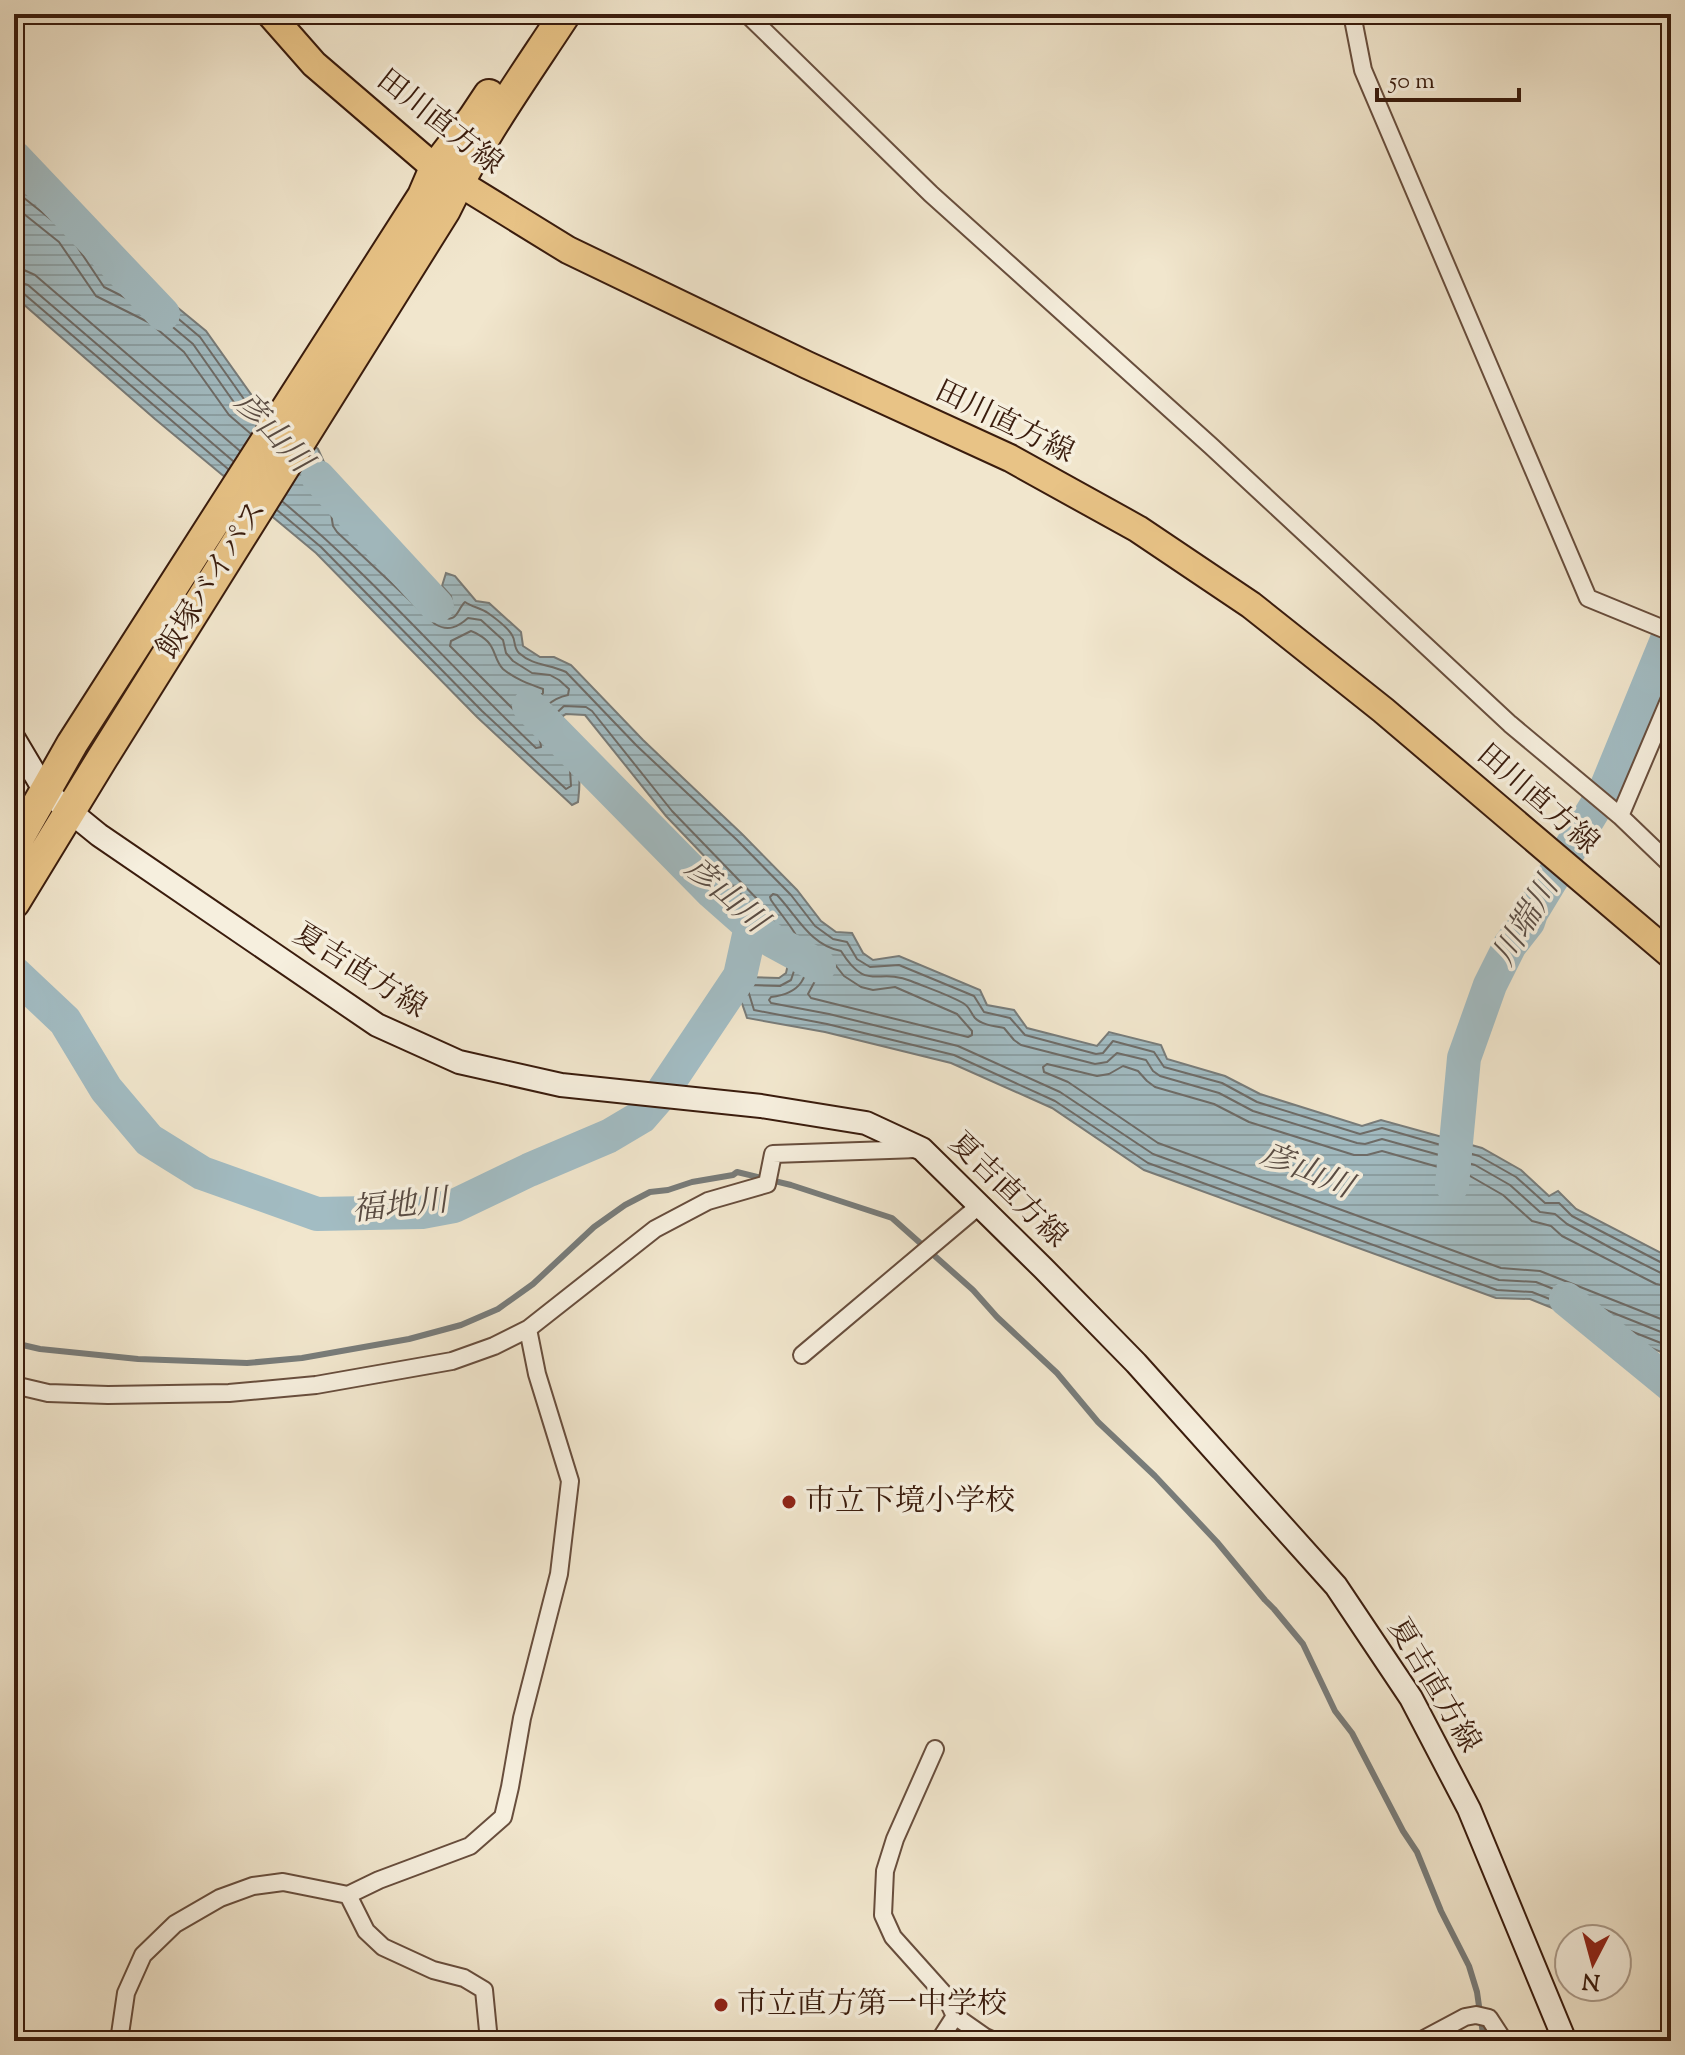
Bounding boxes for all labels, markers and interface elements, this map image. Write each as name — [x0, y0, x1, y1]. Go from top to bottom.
scale bar — [1377, 52, 1519, 102]
street label: 田川直方線 — [367, 60, 511, 186]
text: 50 m — [1387, 65, 1435, 99]
street label: 田川直方線 — [927, 371, 1081, 475]
water label: 彦山川 — [222, 382, 324, 486]
street label: 飯塚バイパス — [147, 493, 279, 667]
street label: 田川直方線 — [1466, 735, 1608, 865]
water label: 彦山川 — [674, 847, 779, 947]
water label: 川端川 — [1483, 866, 1573, 975]
street label: 夏吉直方線 — [284, 914, 434, 1030]
street label: 夏吉直方線 — [938, 1123, 1076, 1259]
water label: 彦山川 — [1253, 1133, 1362, 1212]
water label: 福地川 — [350, 1179, 453, 1235]
place label: 市立下境小学校 — [805, 1481, 1015, 1524]
marker: 市立下境小学校 — [780, 1493, 798, 1511]
street label: 夏吉直方線 — [1376, 1611, 1490, 1761]
north arrow — [1553, 1923, 1633, 2003]
text: N — [1580, 1963, 1602, 1997]
place label: 市立直方第一中学校 — [737, 1984, 1007, 2027]
marker: 市立直方第一中学校 — [712, 1996, 730, 2014]

